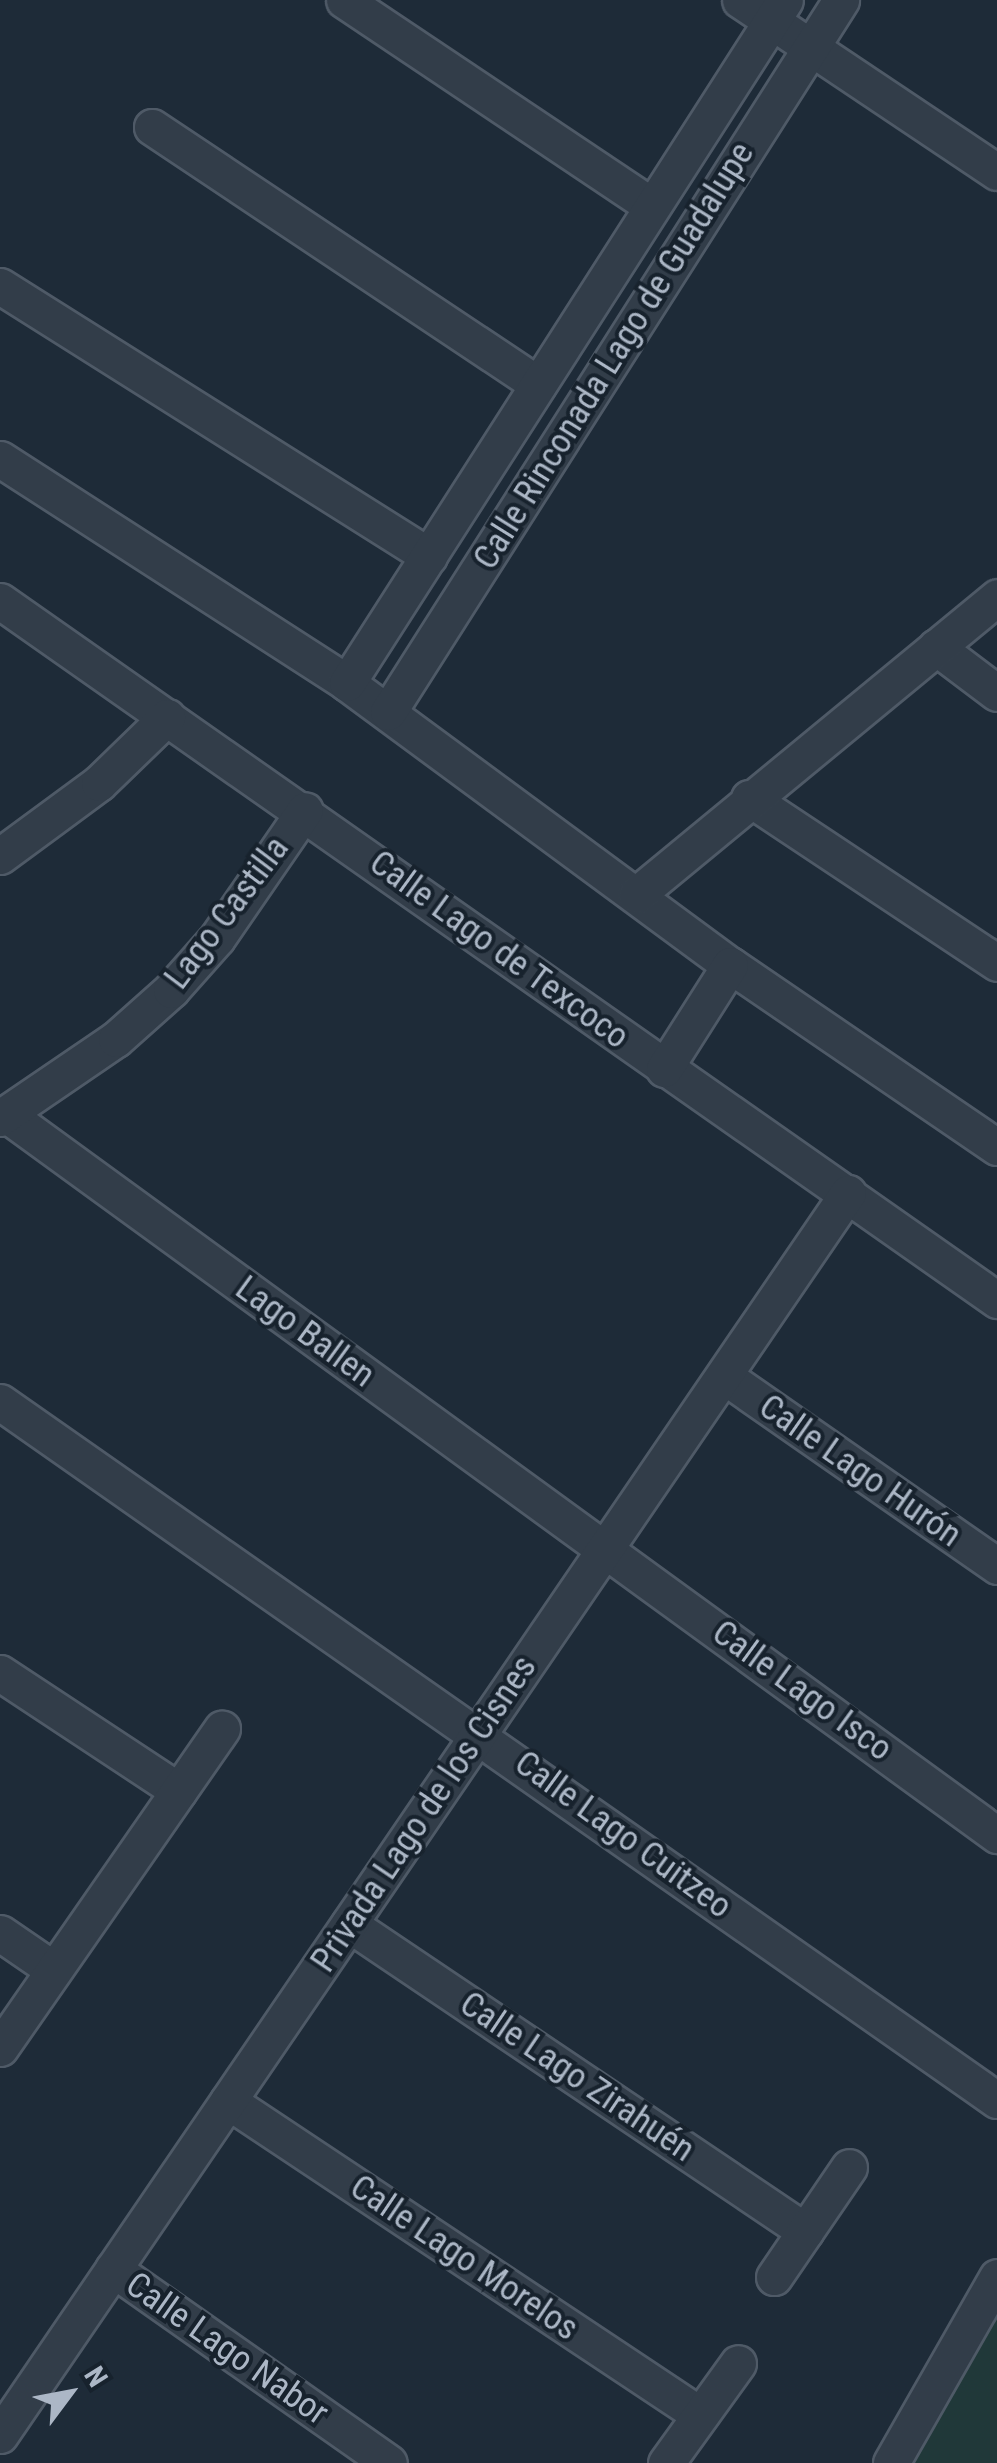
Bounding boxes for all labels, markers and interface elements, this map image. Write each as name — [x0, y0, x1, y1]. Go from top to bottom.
street label: Calle Rinconada Lago de Guadalupe — [465, 135, 763, 577]
street label: Lago Castilla — [156, 828, 298, 998]
street label: Calle Lago de Texcoco — [361, 842, 637, 1058]
street label: Lago Ballen — [227, 1268, 383, 1396]
street label: Calle Lago Hurón — [751, 1386, 969, 1556]
street label: Calle Lago Isco — [704, 1612, 900, 1770]
street label: Privada Lago de los Cisnes — [302, 1648, 546, 1980]
street label: Calle Lago Cuitzeo — [506, 1742, 740, 1928]
street label: Calle Lago Zirahuén — [452, 1983, 702, 2171]
street label: Calle Lago Morelos — [342, 2166, 586, 2350]
street label: Calle Lago Nabor — [118, 2264, 336, 2434]
north arrow — [20, 2343, 120, 2443]
text: N — [77, 2361, 114, 2393]

